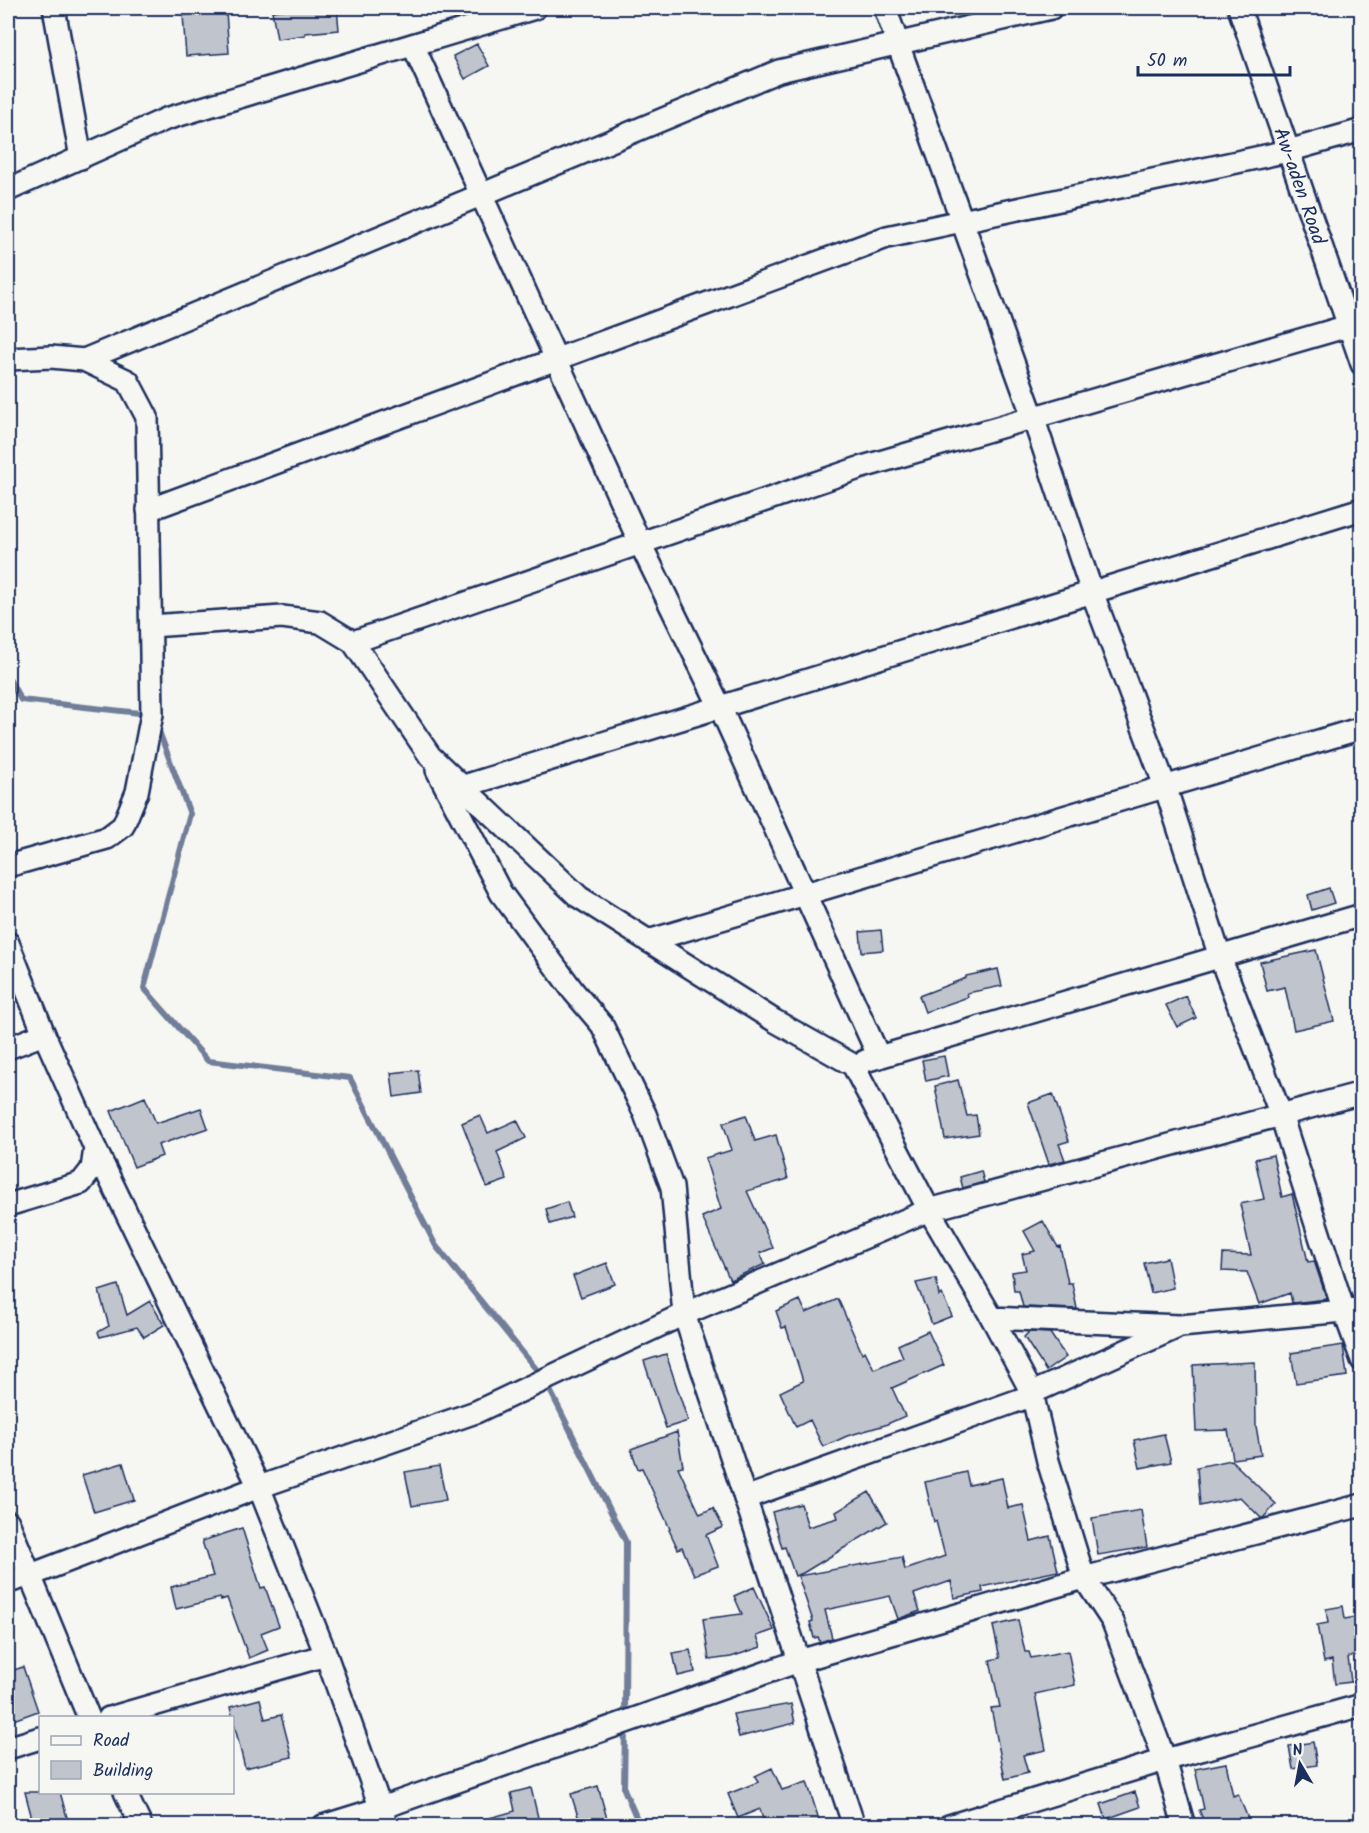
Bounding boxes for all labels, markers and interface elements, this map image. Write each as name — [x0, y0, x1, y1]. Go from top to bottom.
scale bar — [1138, 39, 1290, 77]
text: 50 m — [1147, 47, 1187, 76]
street label: Aw-aden Road — [1263, 123, 1334, 250]
legend — [39, 1716, 234, 1794]
text: Road — [93, 1727, 130, 1756]
north arrow — [1270, 1734, 1330, 1794]
text: N — [1291, 1738, 1305, 1764]
text: Building — [93, 1757, 153, 1786]

